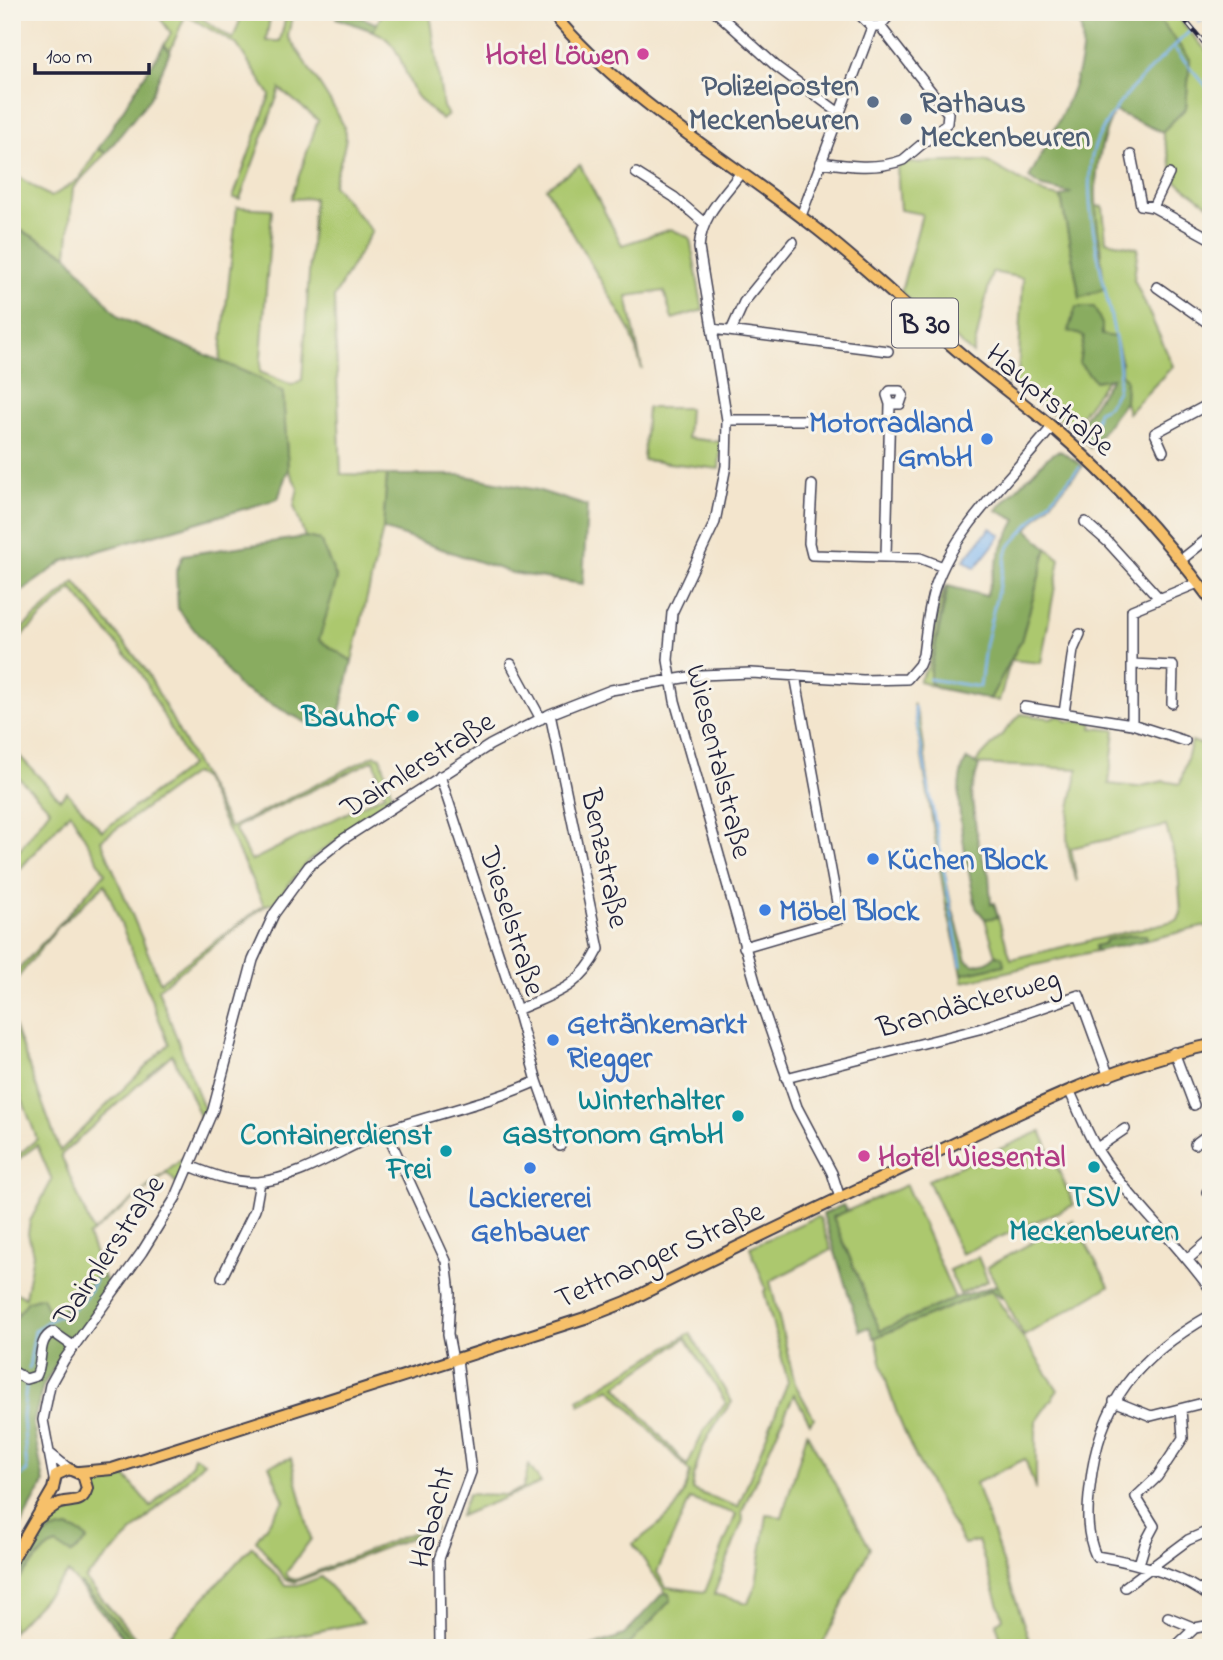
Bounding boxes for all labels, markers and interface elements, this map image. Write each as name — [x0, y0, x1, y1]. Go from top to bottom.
scale bar — [35, 32, 149, 76]
place label: Hotel Löwen — [485, 35, 629, 79]
text: 100 m — [46, 43, 92, 73]
marker: Hotel Löwen — [635, 46, 651, 62]
place label: Polizeiposten Meckenbeuren — [689, 66, 859, 144]
place label: Rathaus Meckenbeuren — [920, 83, 1090, 161]
marker: Polizeiposten Meckenbeuren — [865, 94, 881, 110]
marker: Rathaus Meckenbeuren — [898, 111, 914, 127]
road number: B 30 — [892, 298, 958, 348]
street label: Hauptstraße — [975, 334, 1124, 469]
place label: Motorradland GmbH — [809, 403, 973, 481]
marker: Motorradland GmbH — [979, 431, 995, 447]
street label: Wiesentalstraße — [672, 660, 763, 864]
place label: Bauhof — [300, 697, 400, 741]
street label: Daimlerstraße — [332, 701, 505, 832]
marker: Bauhof — [405, 708, 421, 724]
street label: Benzstraße — [567, 784, 639, 933]
place label: Küchen Block — [887, 840, 1048, 884]
street label: Dieselstraße — [465, 841, 555, 1003]
marker: Küchen Block — [865, 851, 881, 867]
place label: Möbel Block — [779, 891, 920, 935]
marker: Möbel Block — [757, 902, 773, 918]
street label: Brandäckerweg — [871, 958, 1065, 1052]
place label: Getränkemarkt Riegger — [567, 1004, 748, 1083]
marker: Getränkemarkt Riegger — [545, 1032, 561, 1048]
place label: Winterhalter Gastronom GmbH — [502, 1080, 725, 1158]
marker: Winterhalter Gastronom GmbH — [730, 1108, 746, 1124]
place label: Containerdienst Frei — [240, 1115, 433, 1193]
place label: Hotel Wiesental — [878, 1137, 1066, 1181]
marker: Containerdienst Frei — [438, 1143, 454, 1159]
marker: Hotel Wiesental — [856, 1148, 872, 1164]
marker: TSV Meckenbeuren — [1086, 1159, 1102, 1175]
marker: Lackiererei Gehbauer — [522, 1160, 538, 1176]
street label: Daimlerstraße — [43, 1167, 178, 1337]
place label: TSV Meckenbeuren — [1009, 1177, 1179, 1255]
place label: Lackiererei Gehbauer — [468, 1178, 592, 1256]
street label: Tettnanger Straße — [549, 1191, 772, 1322]
street label: Habacht — [399, 1462, 469, 1573]

